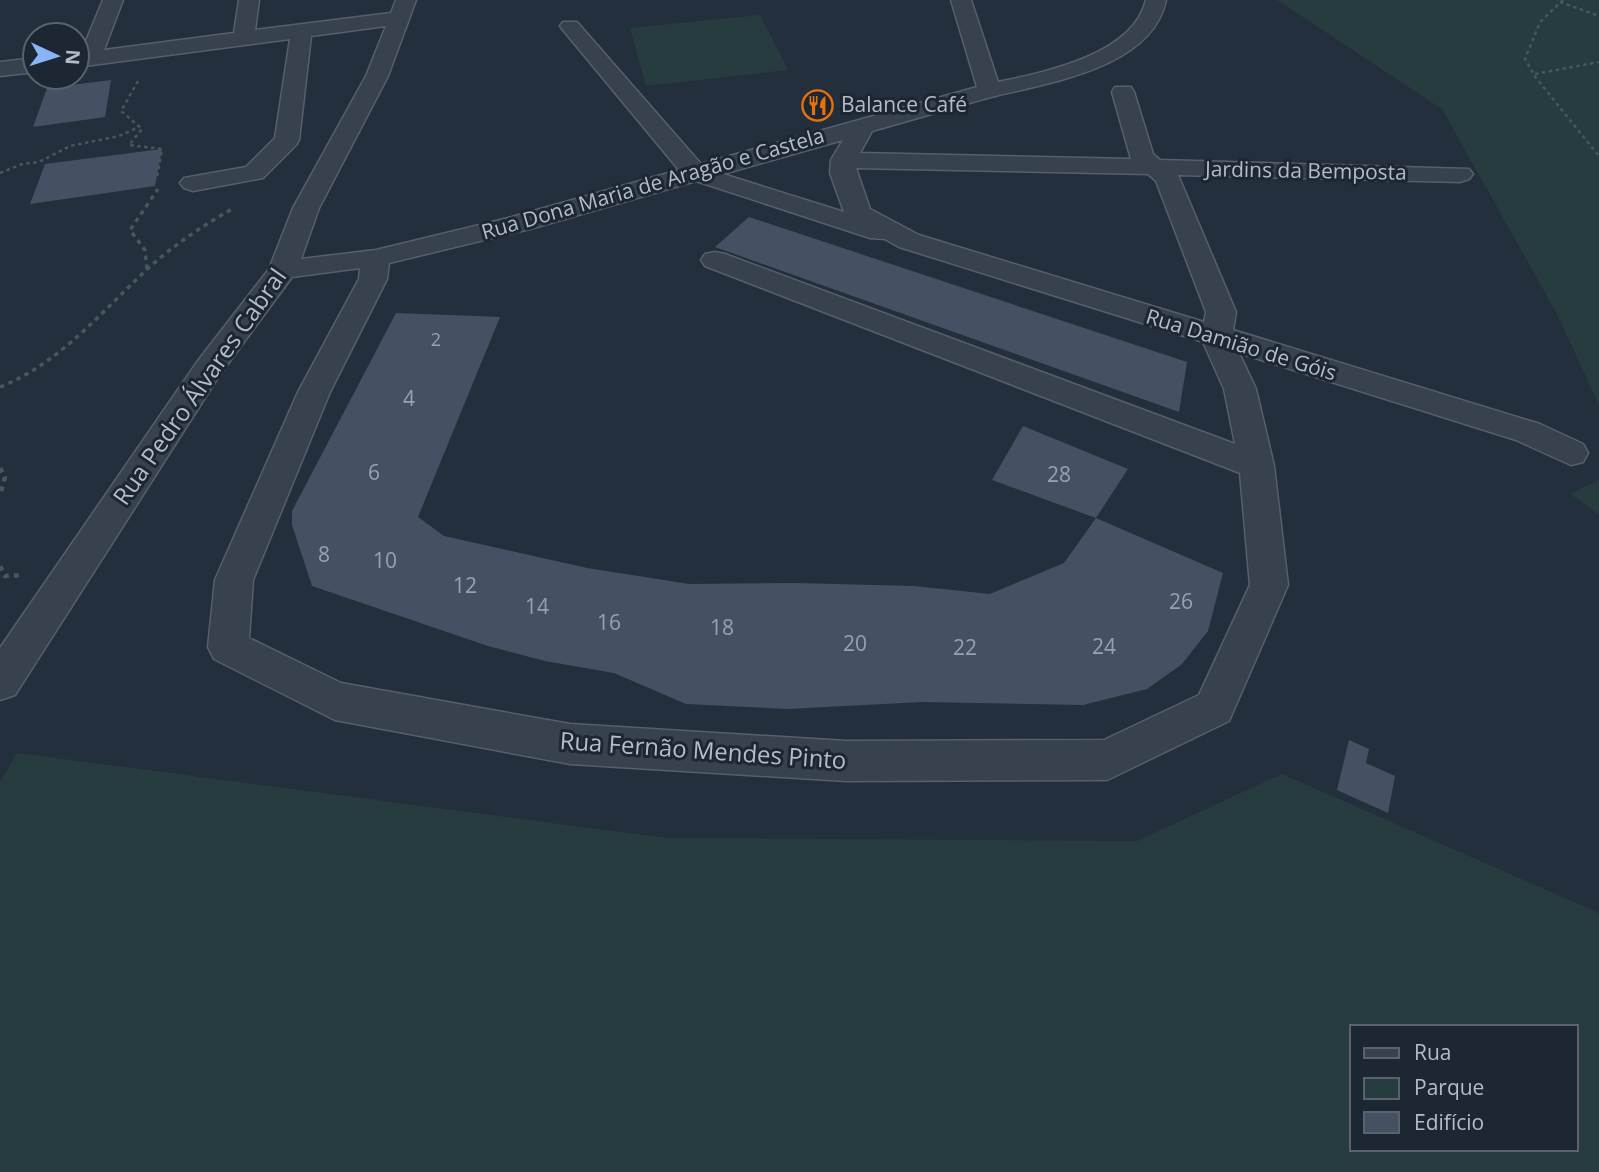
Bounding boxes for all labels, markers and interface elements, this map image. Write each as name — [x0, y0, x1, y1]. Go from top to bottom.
north arrow — [21, 21, 91, 91]
text: N — [59, 49, 86, 66]
restaurant icon: Balance Café — [801, 88, 835, 122]
place label: Balance Café — [841, 90, 967, 118]
street label: Rua Dona Maria de Aragão e Castela — [478, 121, 827, 246]
street label: Jardins da Bemposta — [1203, 154, 1407, 186]
street label: Rua Pedro Álvares Cabral — [104, 261, 293, 511]
street label: Rua Damião de Góis — [1143, 302, 1340, 386]
house number: 2 — [431, 327, 441, 351]
house number: 4 — [403, 384, 415, 412]
house number: 6 — [368, 458, 380, 486]
house number: 28 — [1047, 460, 1071, 488]
house number: 8 — [318, 540, 330, 568]
house number: 10 — [373, 546, 397, 574]
house number: 12 — [453, 571, 477, 599]
house number: 26 — [1169, 587, 1193, 615]
house number: 14 — [525, 592, 549, 620]
house number: 16 — [597, 608, 621, 636]
house number: 18 — [710, 613, 734, 641]
house number: 20 — [843, 629, 867, 657]
house number: 24 — [1092, 632, 1116, 660]
house number: 22 — [953, 633, 977, 661]
street label: Rua Fernão Mendes Pinto — [559, 723, 848, 776]
legend — [1350, 1025, 1578, 1151]
text: Rua — [1414, 1038, 1452, 1066]
text: Parque — [1414, 1073, 1484, 1101]
text: Edifício — [1414, 1108, 1484, 1136]

